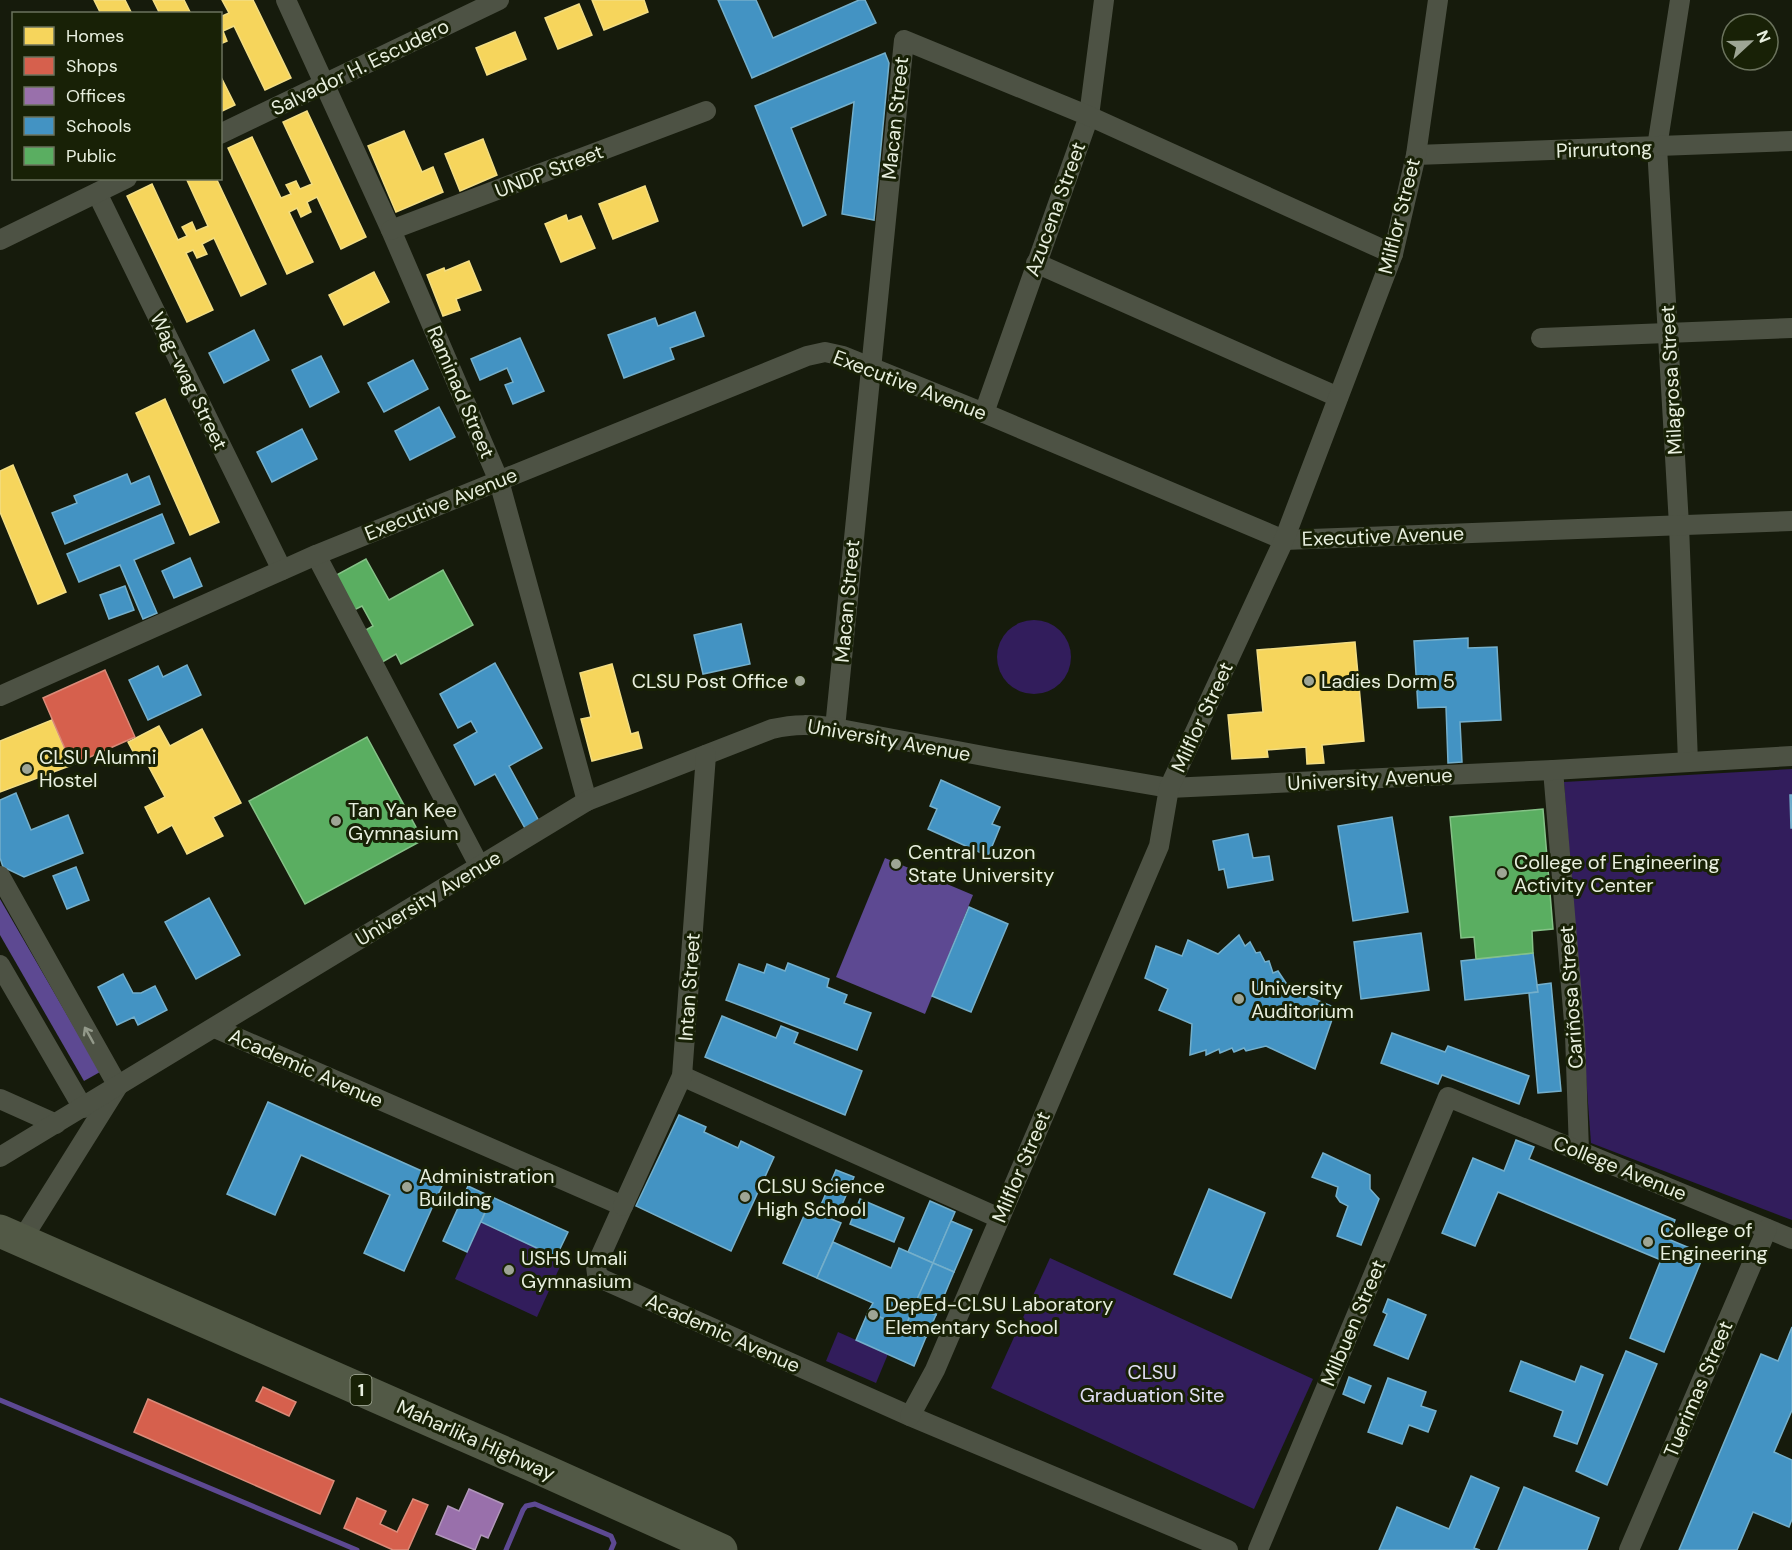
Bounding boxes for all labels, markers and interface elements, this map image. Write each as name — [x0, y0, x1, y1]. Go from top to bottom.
legend — [12, 12, 222, 180]
north arrow — [1720, 12, 1780, 72]
street label: Salvador H. Escudero — [267, 13, 453, 121]
text: Homes — [66, 24, 124, 48]
text: N — [1752, 27, 1775, 46]
text: Shops — [66, 54, 118, 78]
street label: Macan Street — [876, 55, 914, 181]
text: Offices — [66, 84, 126, 108]
text: Schools — [66, 114, 131, 138]
street label: Pirurutong — [1555, 134, 1653, 164]
street label: UNDP Street — [491, 138, 607, 204]
street label: Azucena Street — [1019, 138, 1091, 280]
text: Public — [66, 144, 117, 168]
street label: Milflor Street — [1372, 155, 1426, 277]
street label: Milagrosa Street — [1654, 304, 1688, 456]
street label: Wag-wag Street — [144, 308, 234, 454]
street label: Raminad Street — [421, 322, 501, 463]
street label: Executive Avenue — [830, 344, 990, 426]
street label: Executive Avenue — [361, 462, 521, 546]
street label: Executive Avenue — [1301, 520, 1465, 552]
street label: Macan Street — [829, 538, 865, 664]
street label: Milflor Street — [1165, 658, 1239, 776]
place label: CLSU Post Office — [632, 668, 788, 694]
place label: Ladies Dorm 5 — [1321, 668, 1455, 694]
marker: CLSU Post Office — [793, 674, 807, 688]
marker: Ladies Dorm 5 — [1302, 674, 1316, 688]
street label: University Avenue — [805, 713, 973, 767]
place label: CLSU Alumni Hostel — [39, 744, 157, 793]
marker: CLSU Alumni Hostel — [20, 762, 34, 776]
street label: University Avenue — [1287, 762, 1453, 796]
place label: Tan Yan Kee Gymnasium — [348, 797, 459, 846]
marker: Tan Yan Kee Gymnasium — [329, 814, 343, 828]
place label: Central Luzon State University — [908, 839, 1054, 888]
street label: University Avenue — [350, 844, 506, 952]
place label: College of Engineering Activity Center — [1514, 849, 1720, 898]
marker: Central Luzon State University — [889, 857, 903, 871]
marker: College of Engineering Activity Center — [1495, 866, 1509, 880]
street label: Cariñosa Street — [1553, 924, 1589, 1070]
street label: Intan Street — [672, 932, 706, 1042]
place label: University Auditorium — [1251, 975, 1354, 1024]
marker: University Auditorium — [1232, 992, 1246, 1006]
street label: Academic Avenue — [225, 1022, 387, 1114]
one-way arrow — [83, 1027, 95, 1044]
street label: Milflor Street — [986, 1107, 1056, 1227]
street label: College Avenue — [1549, 1129, 1691, 1207]
place label: Administration Building — [419, 1163, 555, 1212]
place label: CLSU Science High School — [757, 1173, 885, 1222]
marker: Administration Building — [400, 1180, 414, 1194]
marker: CLSU Science High School — [738, 1190, 752, 1204]
place label: College of Engineering — [1660, 1217, 1768, 1266]
marker: College of Engineering — [1641, 1235, 1655, 1249]
place label: USHS Umali Gymnasium — [521, 1245, 632, 1294]
street label: Milbuen Street — [1315, 1256, 1391, 1390]
marker: USHS Umali Gymnasium — [502, 1263, 516, 1277]
street label: Academic Avenue — [642, 1287, 804, 1379]
place label: DepEd-CLSU Laboratory Elementary School — [885, 1291, 1113, 1340]
marker: DepEd-CLSU Laboratory Elementary School — [866, 1308, 880, 1322]
street label: Tuerimas Street — [1658, 1317, 1739, 1461]
park label: CLSU Graduation Site — [1080, 1359, 1224, 1408]
road number: 1 — [350, 1375, 372, 1405]
street label: Maharlika Highway — [393, 1393, 559, 1487]

